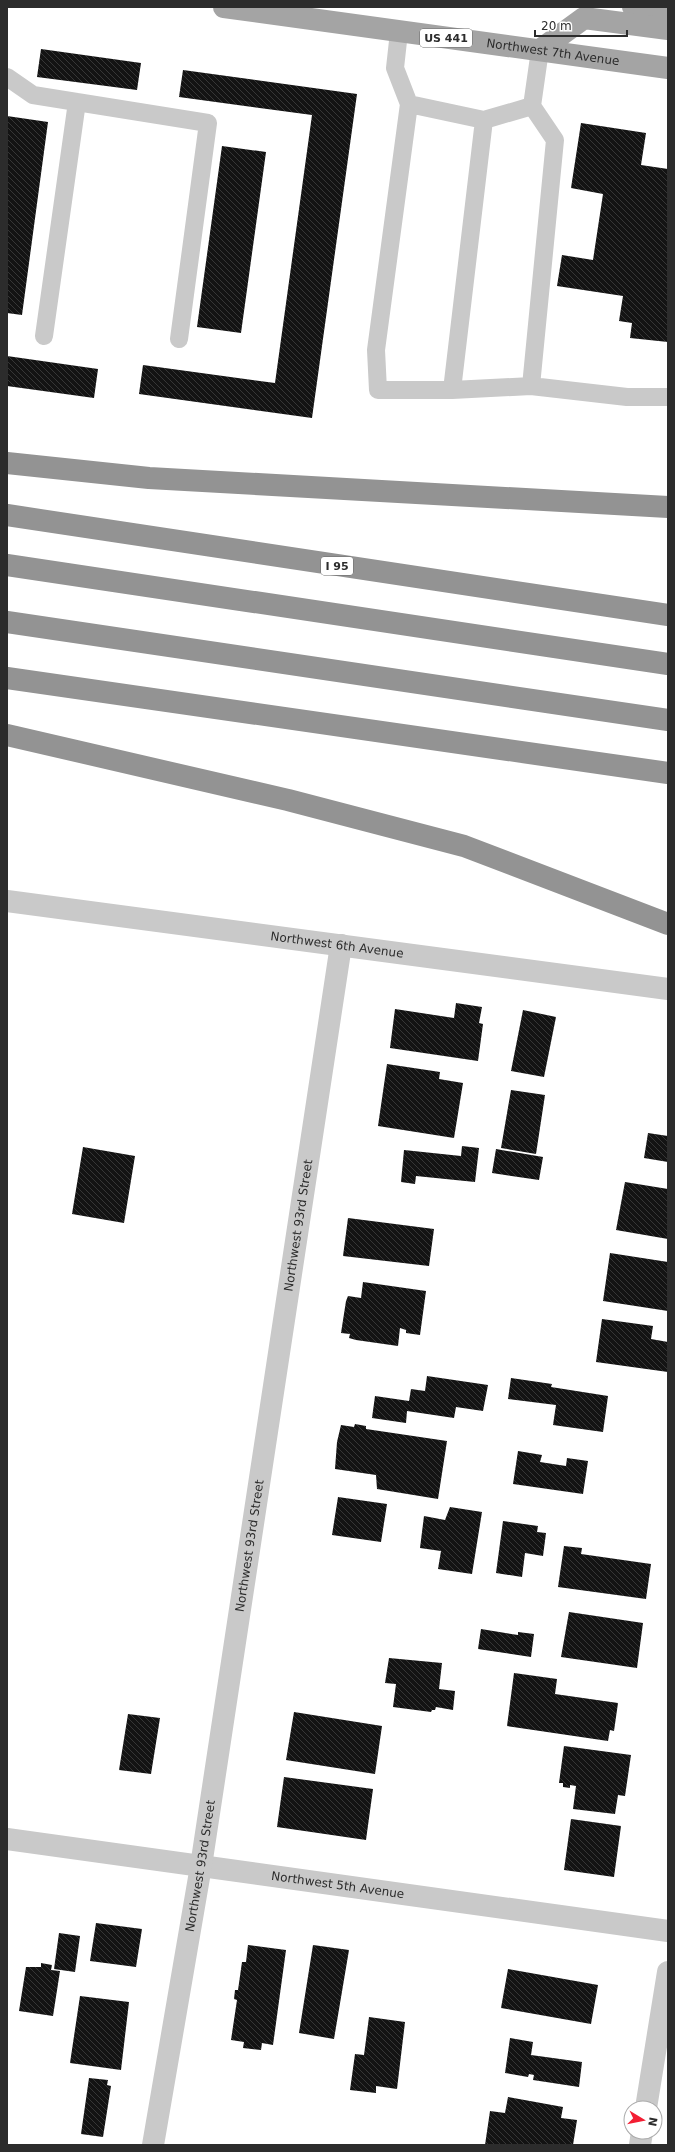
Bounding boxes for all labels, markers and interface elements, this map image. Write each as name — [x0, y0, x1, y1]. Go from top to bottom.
scale bar — [535, 12, 627, 38]
text: 20 m — [541, 19, 572, 33]
road number: US 441 — [420, 29, 472, 47]
street label: Northwest 7th Avenue — [486, 36, 620, 68]
road number: I 95 — [321, 557, 353, 575]
street label: Northwest 6th Avenue — [270, 929, 404, 961]
street label: Northwest 93rd Street — [281, 1158, 315, 1293]
street label: Northwest 93rd Street — [233, 1478, 267, 1613]
street label: Northwest 93rd Street — [183, 1799, 218, 1933]
street label: Northwest 5th Avenue — [270, 1869, 405, 1901]
north arrow — [623, 2100, 663, 2140]
text: N — [645, 2116, 660, 2127]

